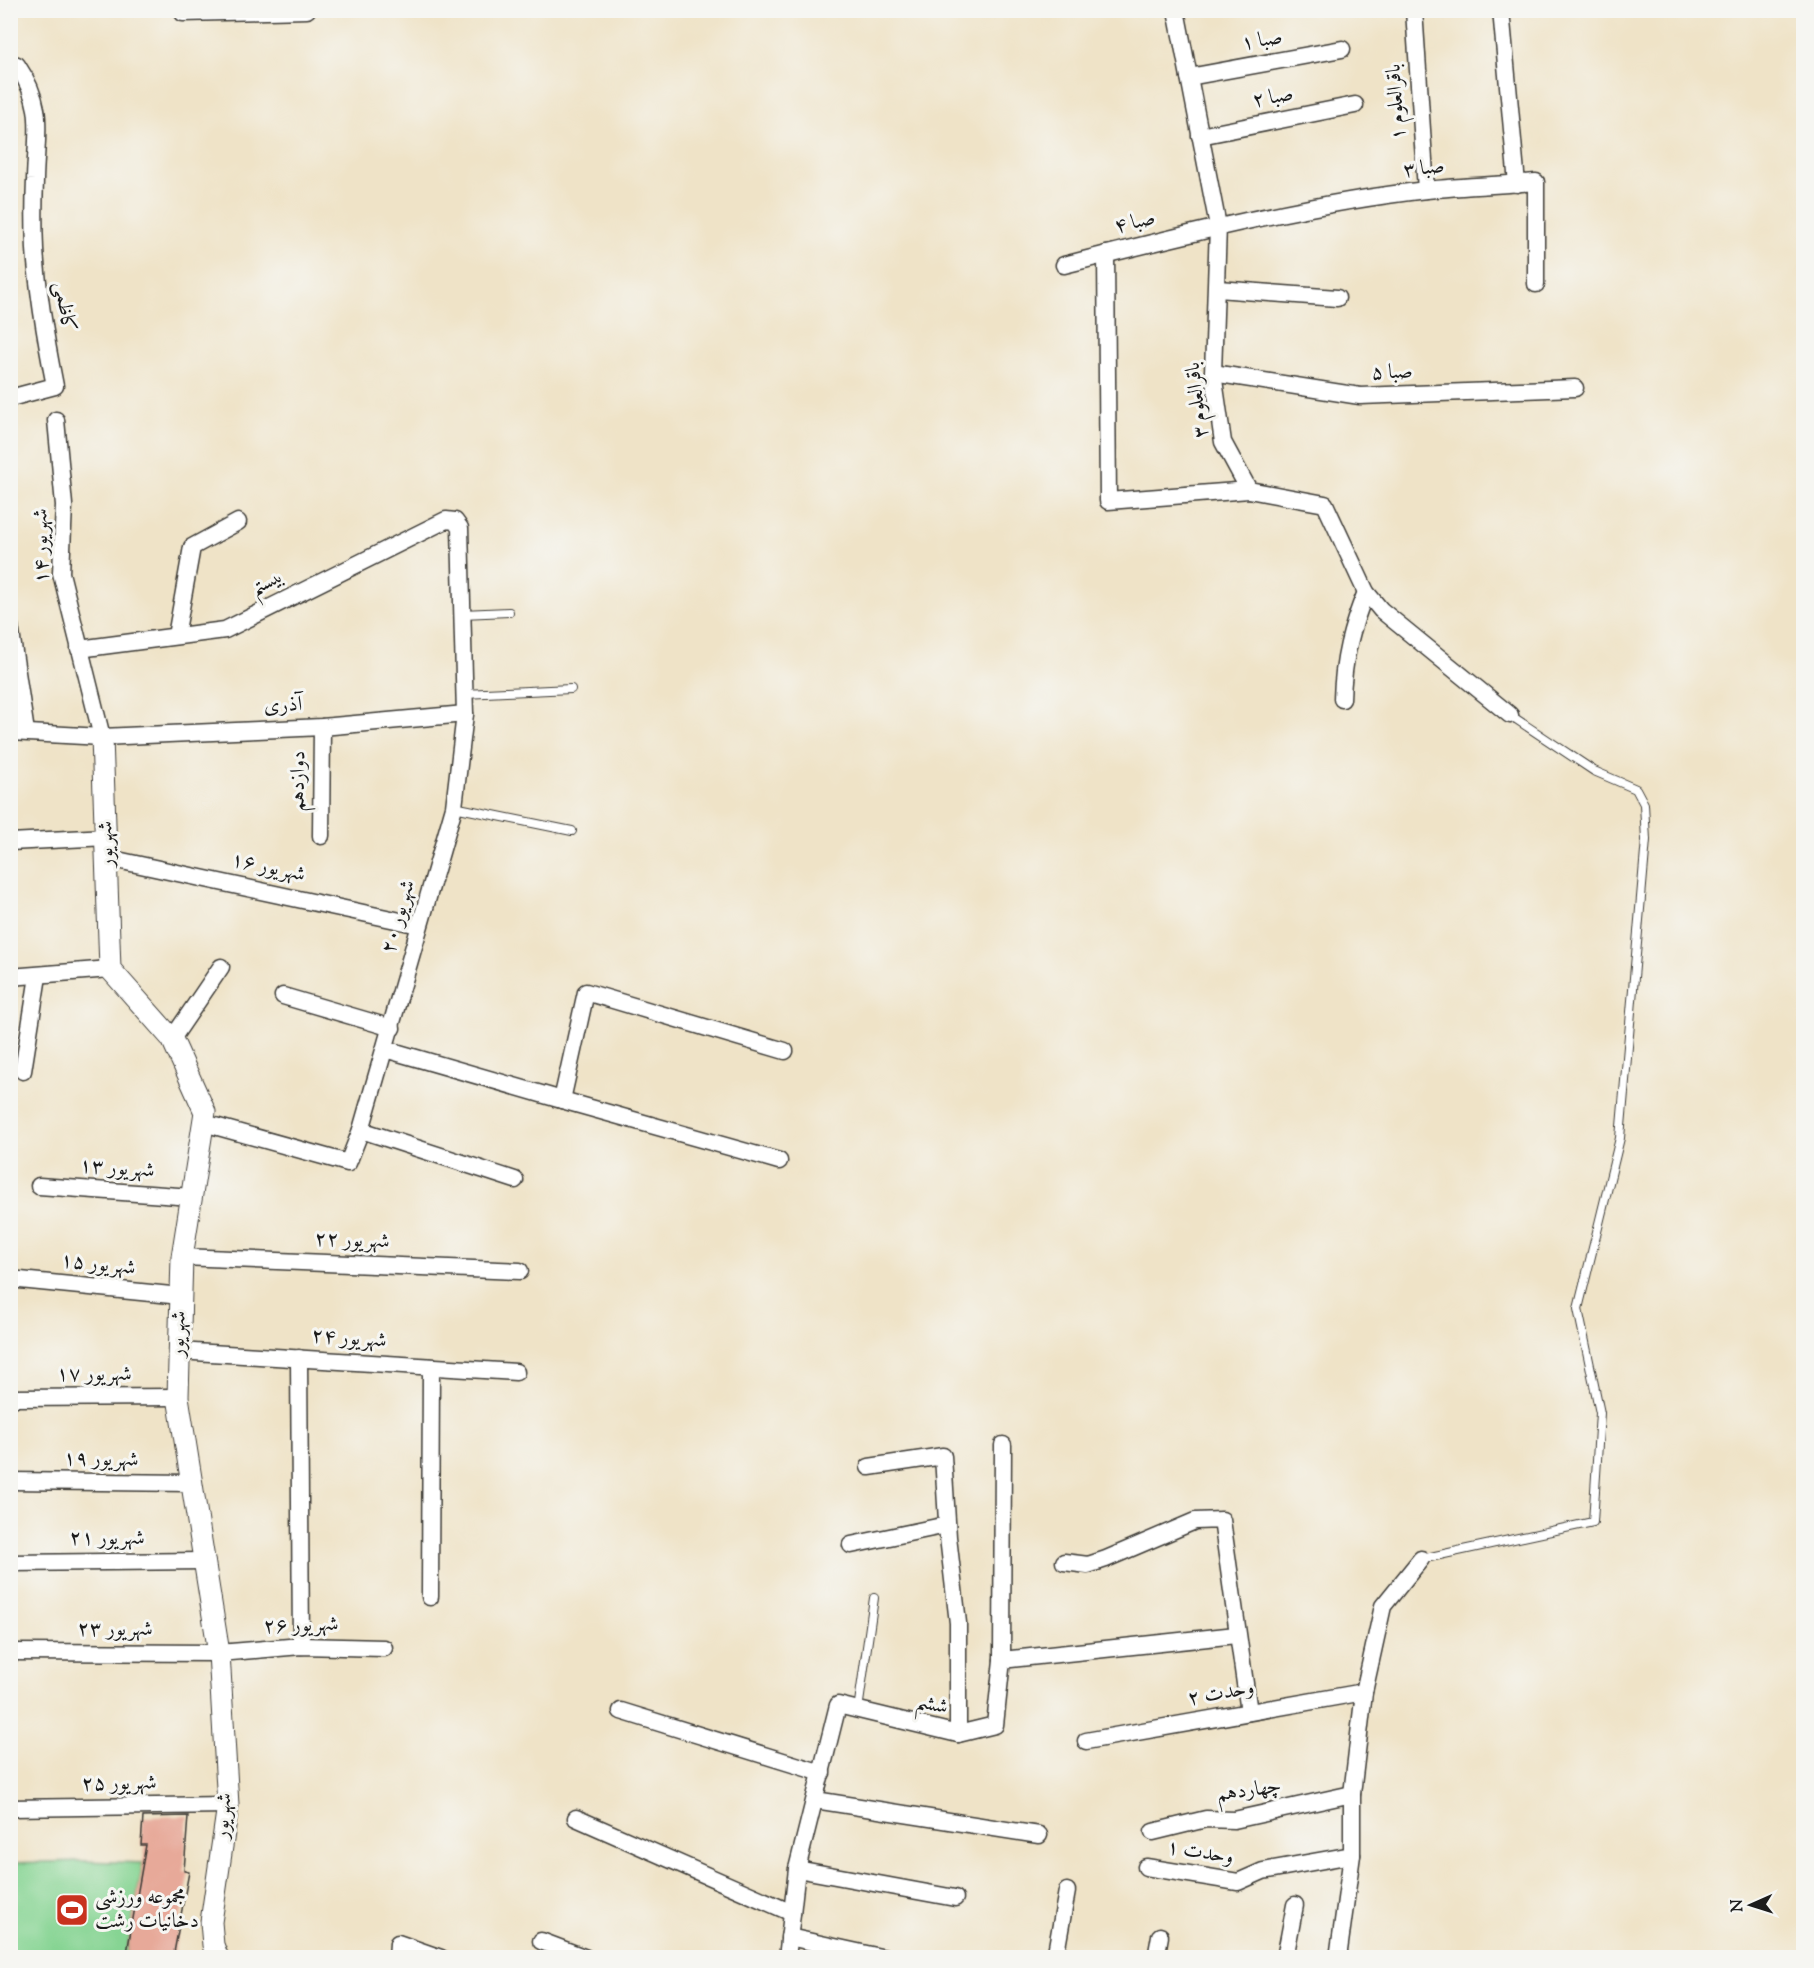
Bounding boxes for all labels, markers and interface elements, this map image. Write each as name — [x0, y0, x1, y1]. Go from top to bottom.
street label: صبا ۱ — [1239, 23, 1285, 59]
street label: باقرالعلوم ۱ — [1379, 63, 1416, 141]
street label: صبا ۲ — [1250, 79, 1296, 117]
street label: صبا ۳ — [1402, 152, 1446, 186]
street label: صبا ۴ — [1111, 203, 1159, 243]
street label: کاظمی — [46, 280, 82, 334]
street label: صبا ۵ — [1371, 357, 1413, 389]
street label: باقرالعلوم ۳ — [1178, 360, 1219, 440]
street label: شهریور ۱۴ — [26, 508, 58, 584]
street label: بیستم — [245, 562, 291, 608]
street label: آذری — [263, 690, 305, 722]
street label: دوازدهم — [283, 750, 318, 812]
street label: شهریور — [91, 820, 123, 870]
street label: شهریور ۱۶ — [228, 845, 308, 891]
street label: شهریور ۲۰ — [374, 877, 424, 957]
street label: شهریور ۱۳ — [78, 1151, 156, 1187]
street label: شهریور ۲۲ — [314, 1225, 390, 1257]
street label: شهریور ۱۵ — [59, 1246, 137, 1284]
street label: شهریور — [163, 1310, 195, 1360]
street label: شهریور ۲۴ — [310, 1321, 388, 1357]
street label: شهریور ۱۷ — [56, 1360, 132, 1390]
street label: شهریور ۱۹ — [63, 1444, 139, 1476]
street label: شهریور ۲۱ — [69, 1524, 145, 1554]
street label: شهریور ۲۶ — [263, 1610, 339, 1642]
street label: شهریور ۲۳ — [77, 1615, 153, 1645]
street label: وحدت ۲ — [1185, 1673, 1257, 1715]
street label: ششم — [912, 1687, 951, 1727]
street label: شهریور ۲۵ — [81, 1768, 157, 1800]
street label: چهاردهم — [1215, 1772, 1284, 1813]
street label: شهریور — [207, 1792, 241, 1842]
street label: وحدت ۱ — [1164, 1833, 1236, 1873]
north arrow — [1721, 1875, 1781, 1935]
place label: مجموعه ورزشی دخانیات رشت — [95, 1883, 199, 1937]
sports icon: مجموعه ورزشی دخانیات رشت — [54, 1892, 90, 1928]
text: N — [1727, 1898, 1750, 1913]

